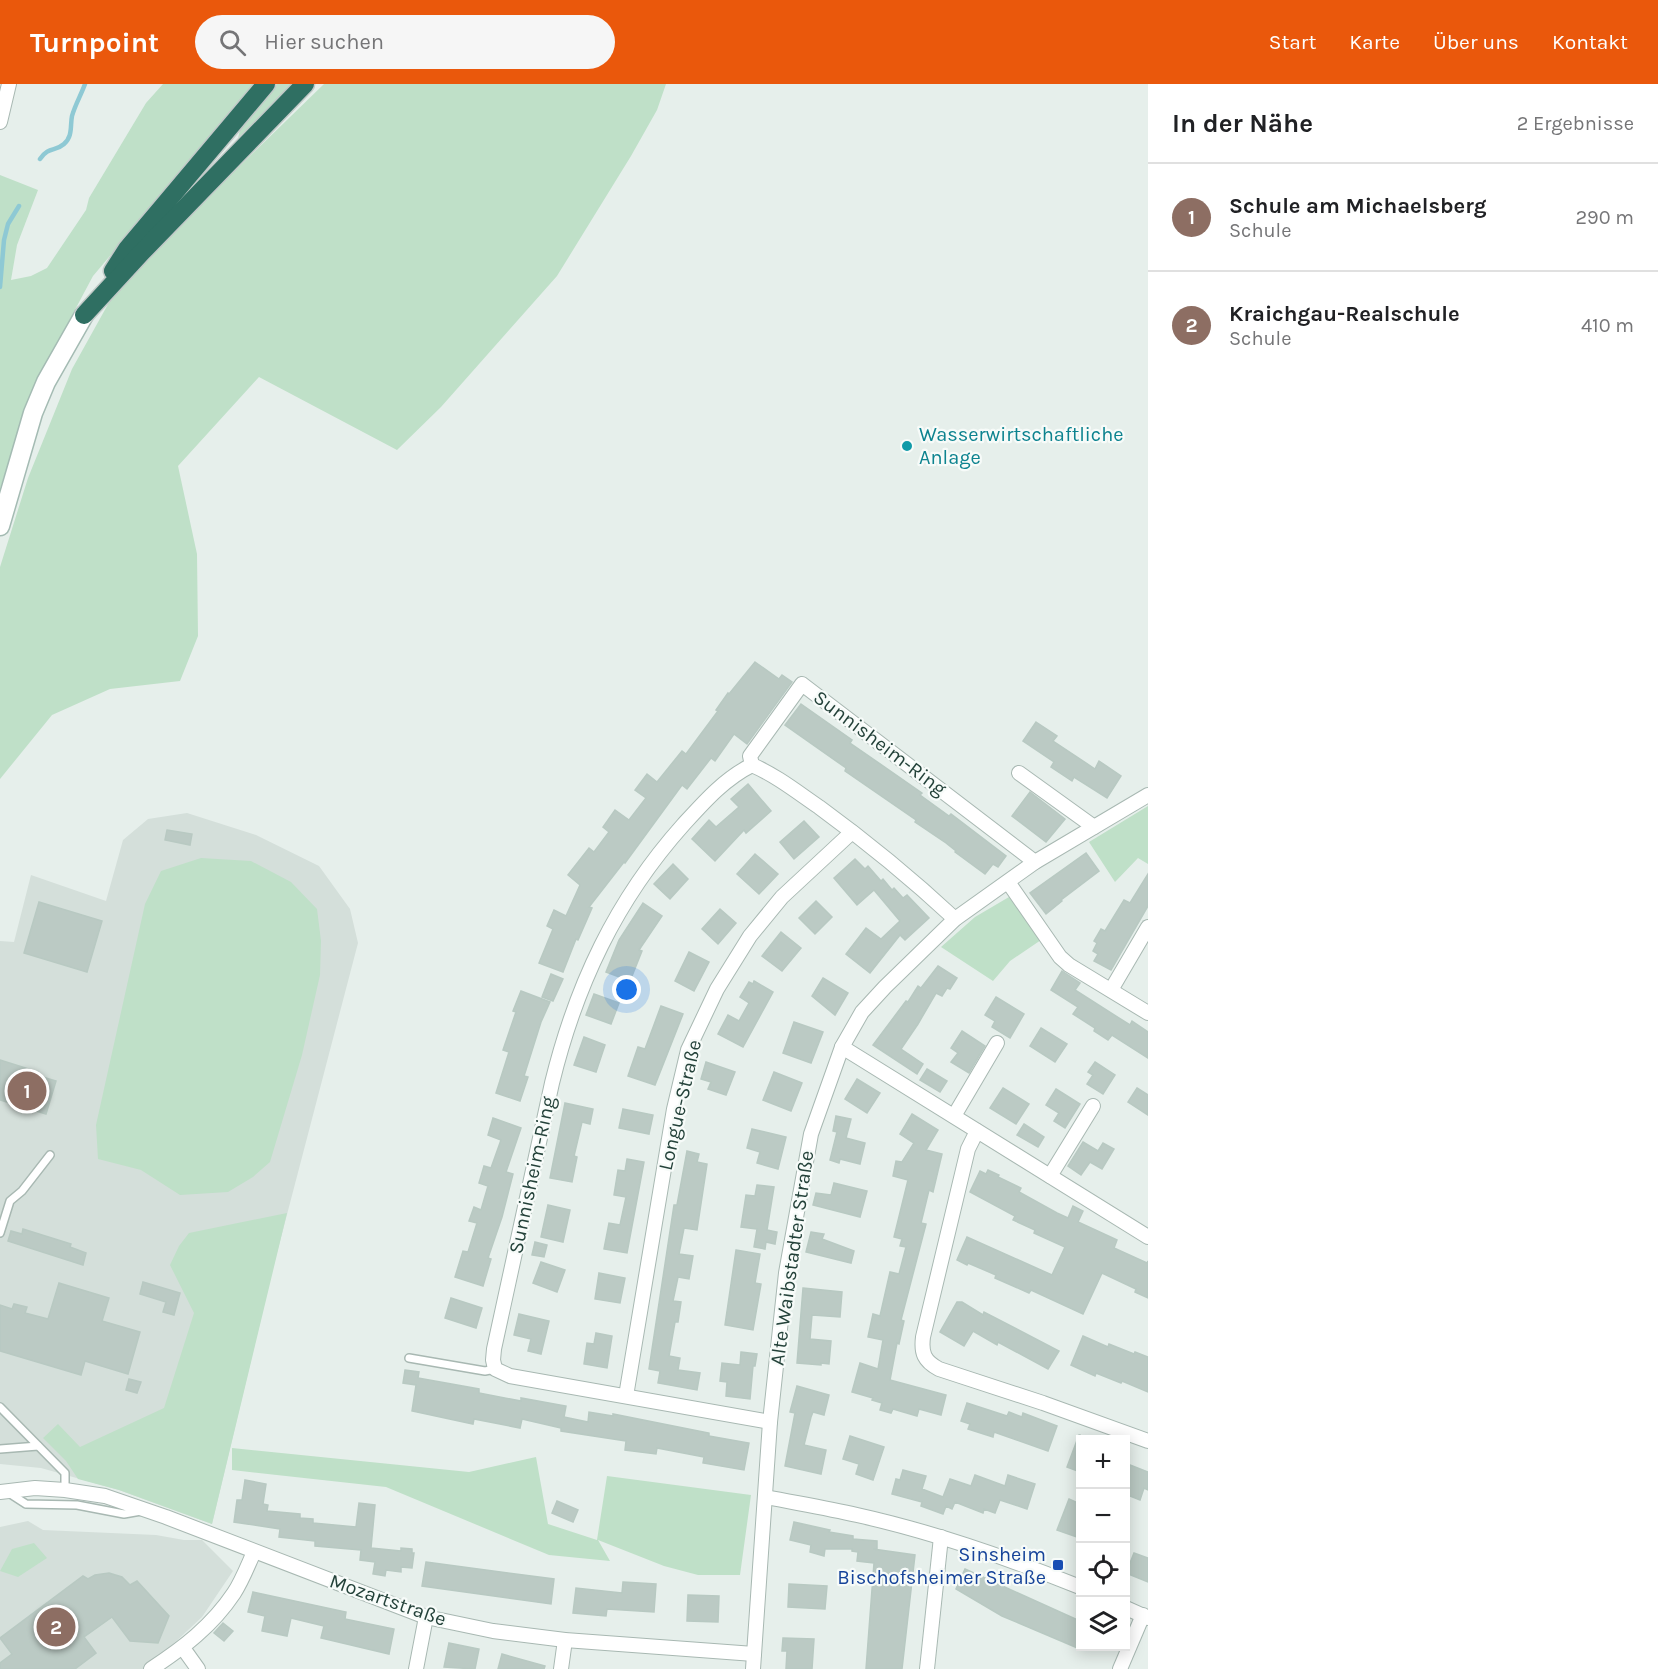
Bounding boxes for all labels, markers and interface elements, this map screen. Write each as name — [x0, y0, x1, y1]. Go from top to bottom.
search box — [195, 15, 615, 69]
text: Turnpoint — [30, 26, 159, 59]
icon: search — [216, 26, 249, 59]
text: Hier suchen — [264, 29, 384, 55]
text: Start — [1269, 30, 1316, 54]
text: Karte — [1349, 30, 1400, 54]
text: Über uns — [1433, 30, 1519, 54]
text: Kontakt — [1552, 30, 1628, 54]
text: In der Nähe — [1172, 108, 1313, 139]
text: 2 Ergebnisse — [1517, 112, 1634, 135]
text: Schule am Michaelsberg — [1229, 193, 1487, 219]
text: 1 — [1188, 206, 1195, 229]
text: 290 m — [1575, 206, 1634, 229]
text: Schule — [1229, 219, 1291, 242]
text: Kraichgau-Realschule — [1229, 301, 1460, 327]
text: 2 — [1185, 314, 1198, 337]
text: 410 m — [1581, 314, 1634, 337]
text: Schule — [1229, 327, 1291, 350]
place label: Wasserwirtschaftliche Anlage — [919, 423, 1123, 469]
marker: Wasserwirtschaftliche Anlage — [900, 439, 914, 453]
street label: Sunnisheim-Ring — [809, 686, 951, 800]
your location — [612, 975, 641, 1004]
street label: Longue-Straße — [654, 1037, 706, 1173]
pin: 1 — [8, 1068, 46, 1114]
street label: Sunnisheim-Ring — [504, 1094, 560, 1256]
street label: Alte Waibstadter Straße — [766, 1149, 818, 1367]
map controls — [1076, 1435, 1130, 1651]
button: + — [1076, 1435, 1130, 1489]
button: − — [1076, 1489, 1130, 1543]
place label: Sinsheim Bischofsheimer Straße — [837, 1543, 1046, 1589]
button: locate — [1076, 1543, 1130, 1597]
marker: Sinsheim Bischofsheimer Straße — [1051, 1558, 1065, 1572]
street label: Mozartstraße — [327, 1569, 449, 1631]
button: layers — [1076, 1597, 1130, 1651]
pin: 2 — [36, 1604, 76, 1650]

